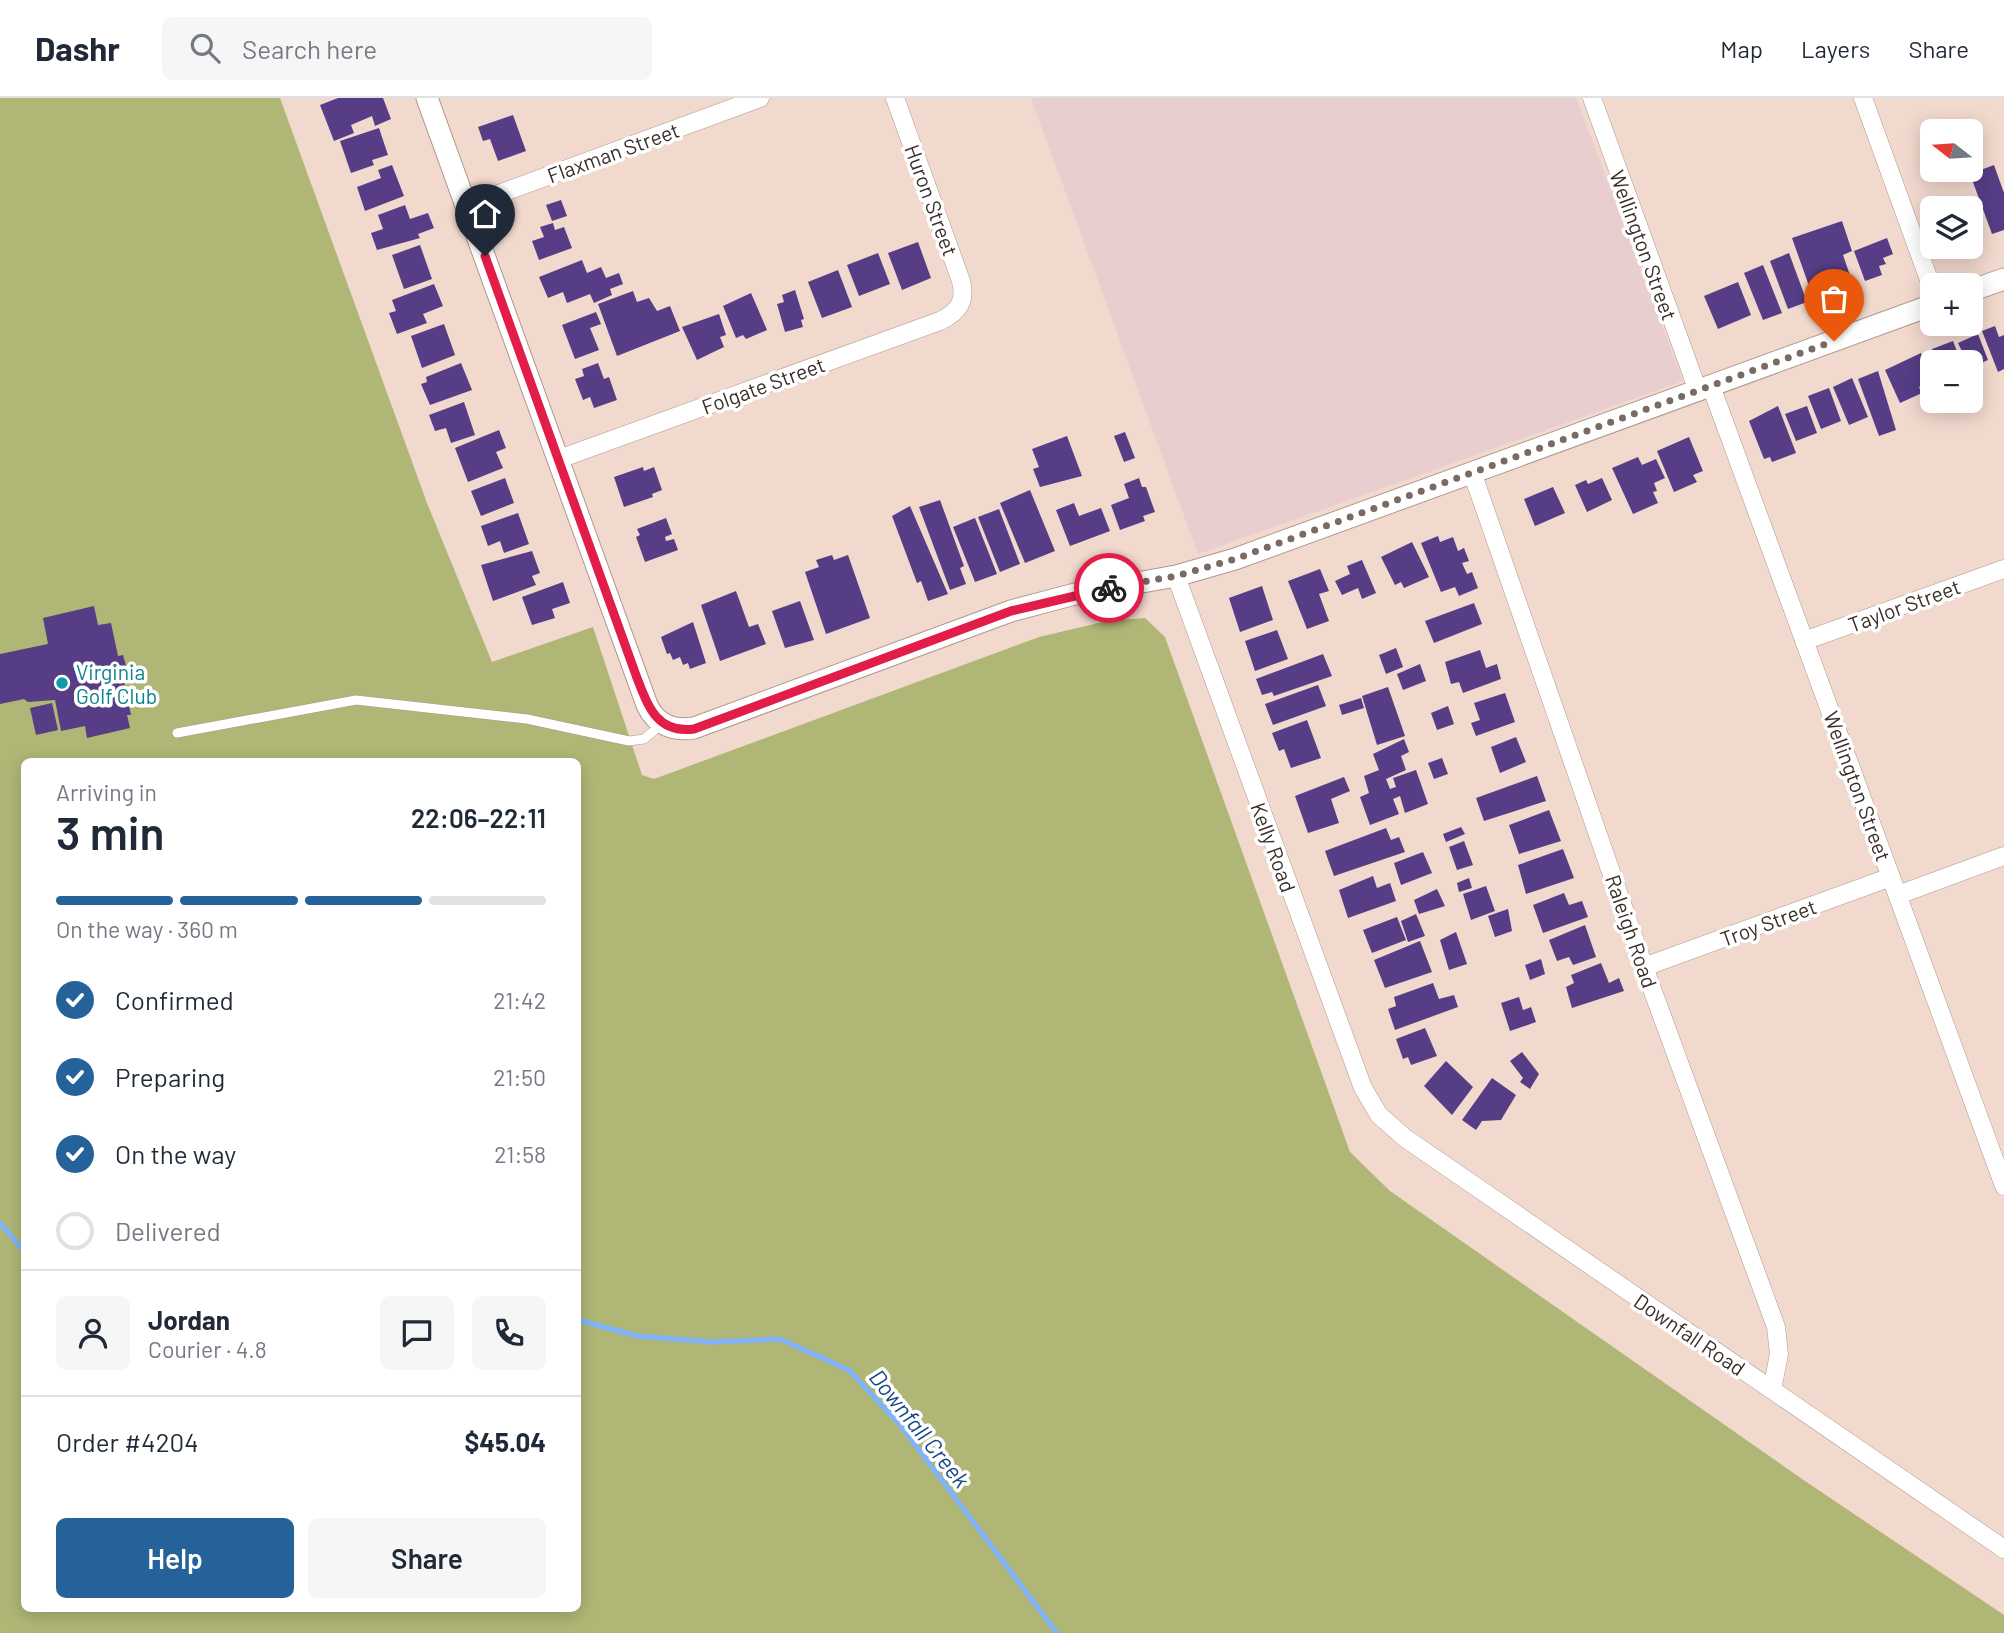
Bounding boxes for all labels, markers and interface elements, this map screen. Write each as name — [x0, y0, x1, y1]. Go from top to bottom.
search box — [162, 17, 652, 80]
text: Dashr — [35, 28, 120, 68]
icon: search — [186, 29, 224, 67]
text: Search here — [242, 33, 377, 64]
text: Map — [1720, 34, 1763, 63]
text: Layers — [1801, 34, 1870, 63]
text: Share — [1908, 34, 1969, 63]
street label: Flaxman Street — [544, 117, 682, 187]
north arrow — [1920, 119, 1983, 182]
map controls — [1920, 119, 1983, 413]
street label: Huron Street — [900, 141, 964, 259]
street label: Wellington Street — [1605, 167, 1683, 323]
pin — [455, 184, 515, 256]
icon: home — [466, 195, 504, 233]
button: layers — [1920, 196, 1983, 259]
pin — [1804, 269, 1864, 341]
button: + — [1920, 273, 1983, 336]
icon: bag — [1815, 280, 1853, 318]
button: − — [1920, 350, 1983, 413]
street label: Folgate Street — [698, 351, 828, 419]
courier — [1074, 553, 1144, 623]
icon: bike — [1090, 569, 1128, 607]
street label: Taylor Street — [1845, 573, 1963, 637]
place label: Virginia Golf Club — [76, 659, 157, 708]
marker: Virginia Golf Club — [54, 675, 70, 691]
street label: Wellington Street — [1819, 708, 1897, 864]
text: Arriving in — [56, 778, 157, 806]
street label: Kelly Road — [1246, 799, 1302, 895]
text: 22:06–22:11 — [411, 802, 546, 833]
text: 3 min — [56, 804, 165, 859]
street label: Raleigh Road — [1601, 871, 1663, 991]
street label: Troy Street — [1716, 893, 1820, 951]
text: On the way · 360 m — [56, 915, 238, 943]
icon: check — [56, 981, 94, 1019]
text: Confirmed — [115, 984, 234, 1015]
text: 21:42 — [493, 986, 546, 1014]
icon: check — [56, 1058, 94, 1096]
text: Preparing — [115, 1061, 225, 1092]
text: 21:50 — [493, 1063, 546, 1091]
icon: check — [56, 1135, 94, 1173]
text: On the way — [115, 1138, 236, 1169]
text: 21:58 — [494, 1140, 546, 1168]
text: Delivered — [115, 1215, 221, 1246]
street label: Downfall Road — [1630, 1288, 1750, 1380]
button: person — [56, 1296, 130, 1370]
button: chat — [380, 1296, 454, 1370]
button: phone — [472, 1296, 546, 1370]
text: Jordan — [148, 1304, 230, 1335]
text: Courier · 4.8 — [148, 1335, 267, 1363]
water label: Downfall Creek — [864, 1363, 976, 1493]
text: Order #4204 — [56, 1426, 199, 1457]
text: $45.04 — [464, 1426, 546, 1457]
button: Help — [56, 1518, 294, 1598]
button: Share — [308, 1518, 546, 1598]

